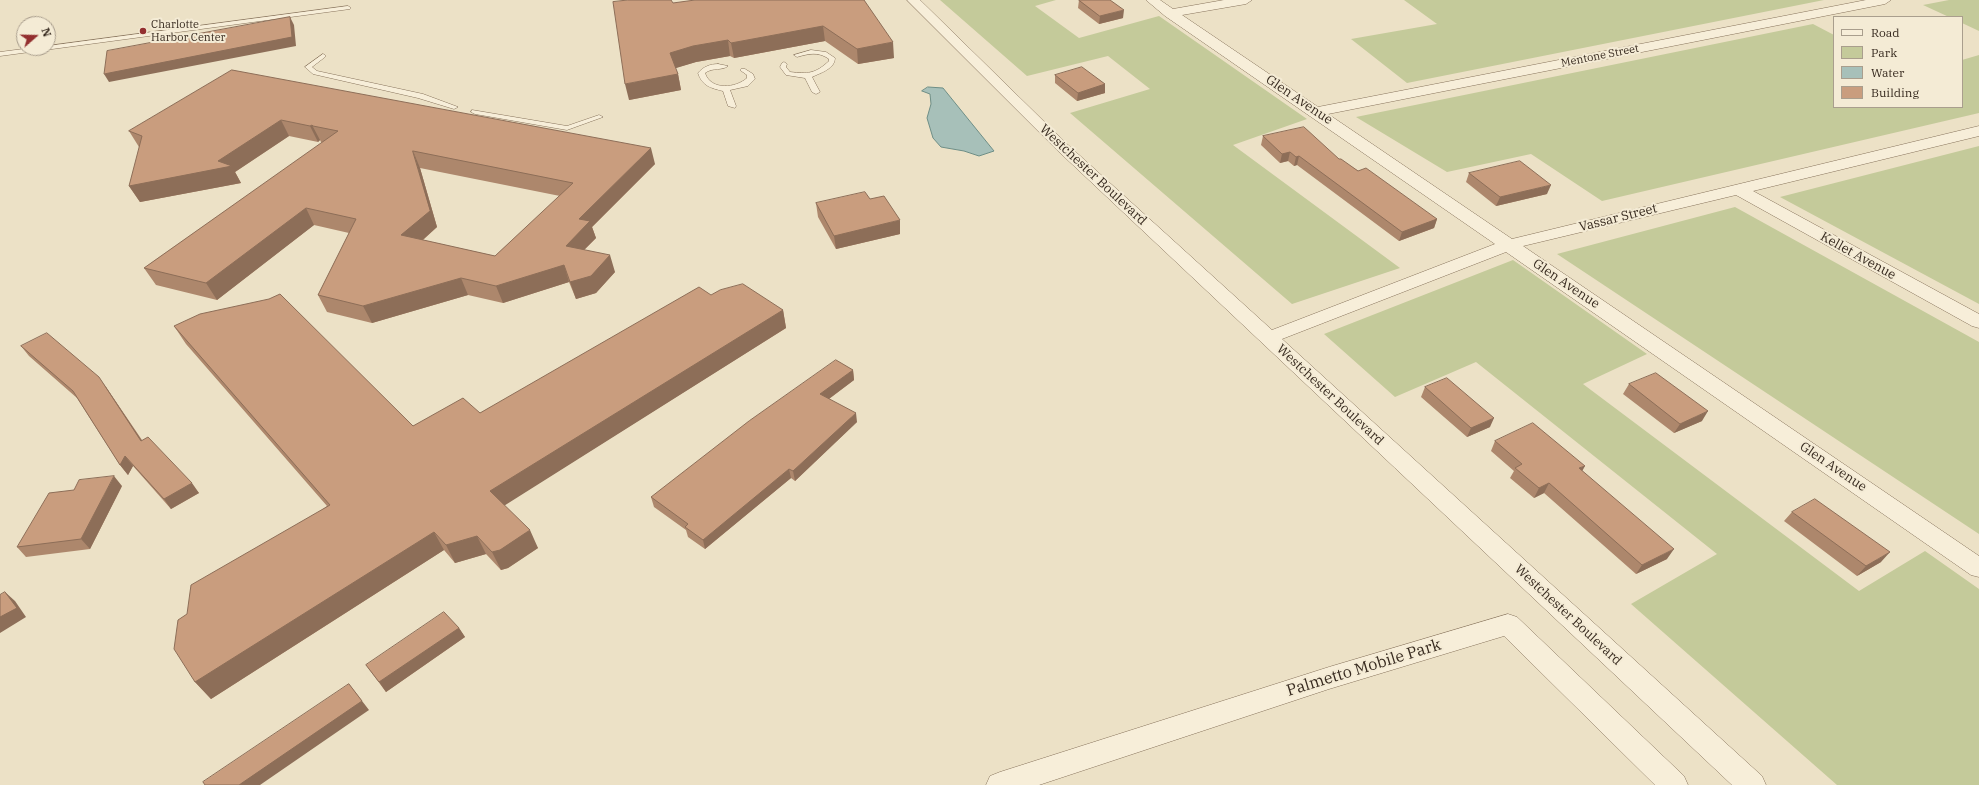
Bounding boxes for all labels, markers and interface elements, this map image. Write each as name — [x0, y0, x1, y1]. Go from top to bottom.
north arrow — [16, 16, 56, 56]
legend — [1833, 16, 1963, 108]
place label: Charlotte Harbor Center — [151, 18, 225, 44]
text: Road — [1871, 25, 1900, 40]
text: N — [38, 26, 54, 39]
marker: Charlotte Harbor Center — [138, 26, 148, 36]
street label: Mentone Street — [1560, 42, 1640, 70]
text: Park — [1871, 45, 1897, 60]
text: Water — [1871, 65, 1904, 80]
street label: Glen Avenue — [1263, 72, 1335, 128]
text: Building — [1871, 85, 1919, 100]
street label: Westchester Boulevard — [1036, 121, 1150, 229]
street label: Vassar Street — [1577, 201, 1659, 235]
street label: Kellet Avenue — [1818, 229, 1898, 283]
street label: Glen Avenue — [1530, 256, 1602, 312]
street label: Westchester Boulevard — [1273, 341, 1387, 449]
street label: Glen Avenue — [1797, 439, 1869, 495]
street label: Westchester Boulevard — [1511, 561, 1625, 669]
street label: Palmetto Mobile Park — [1284, 635, 1444, 701]

